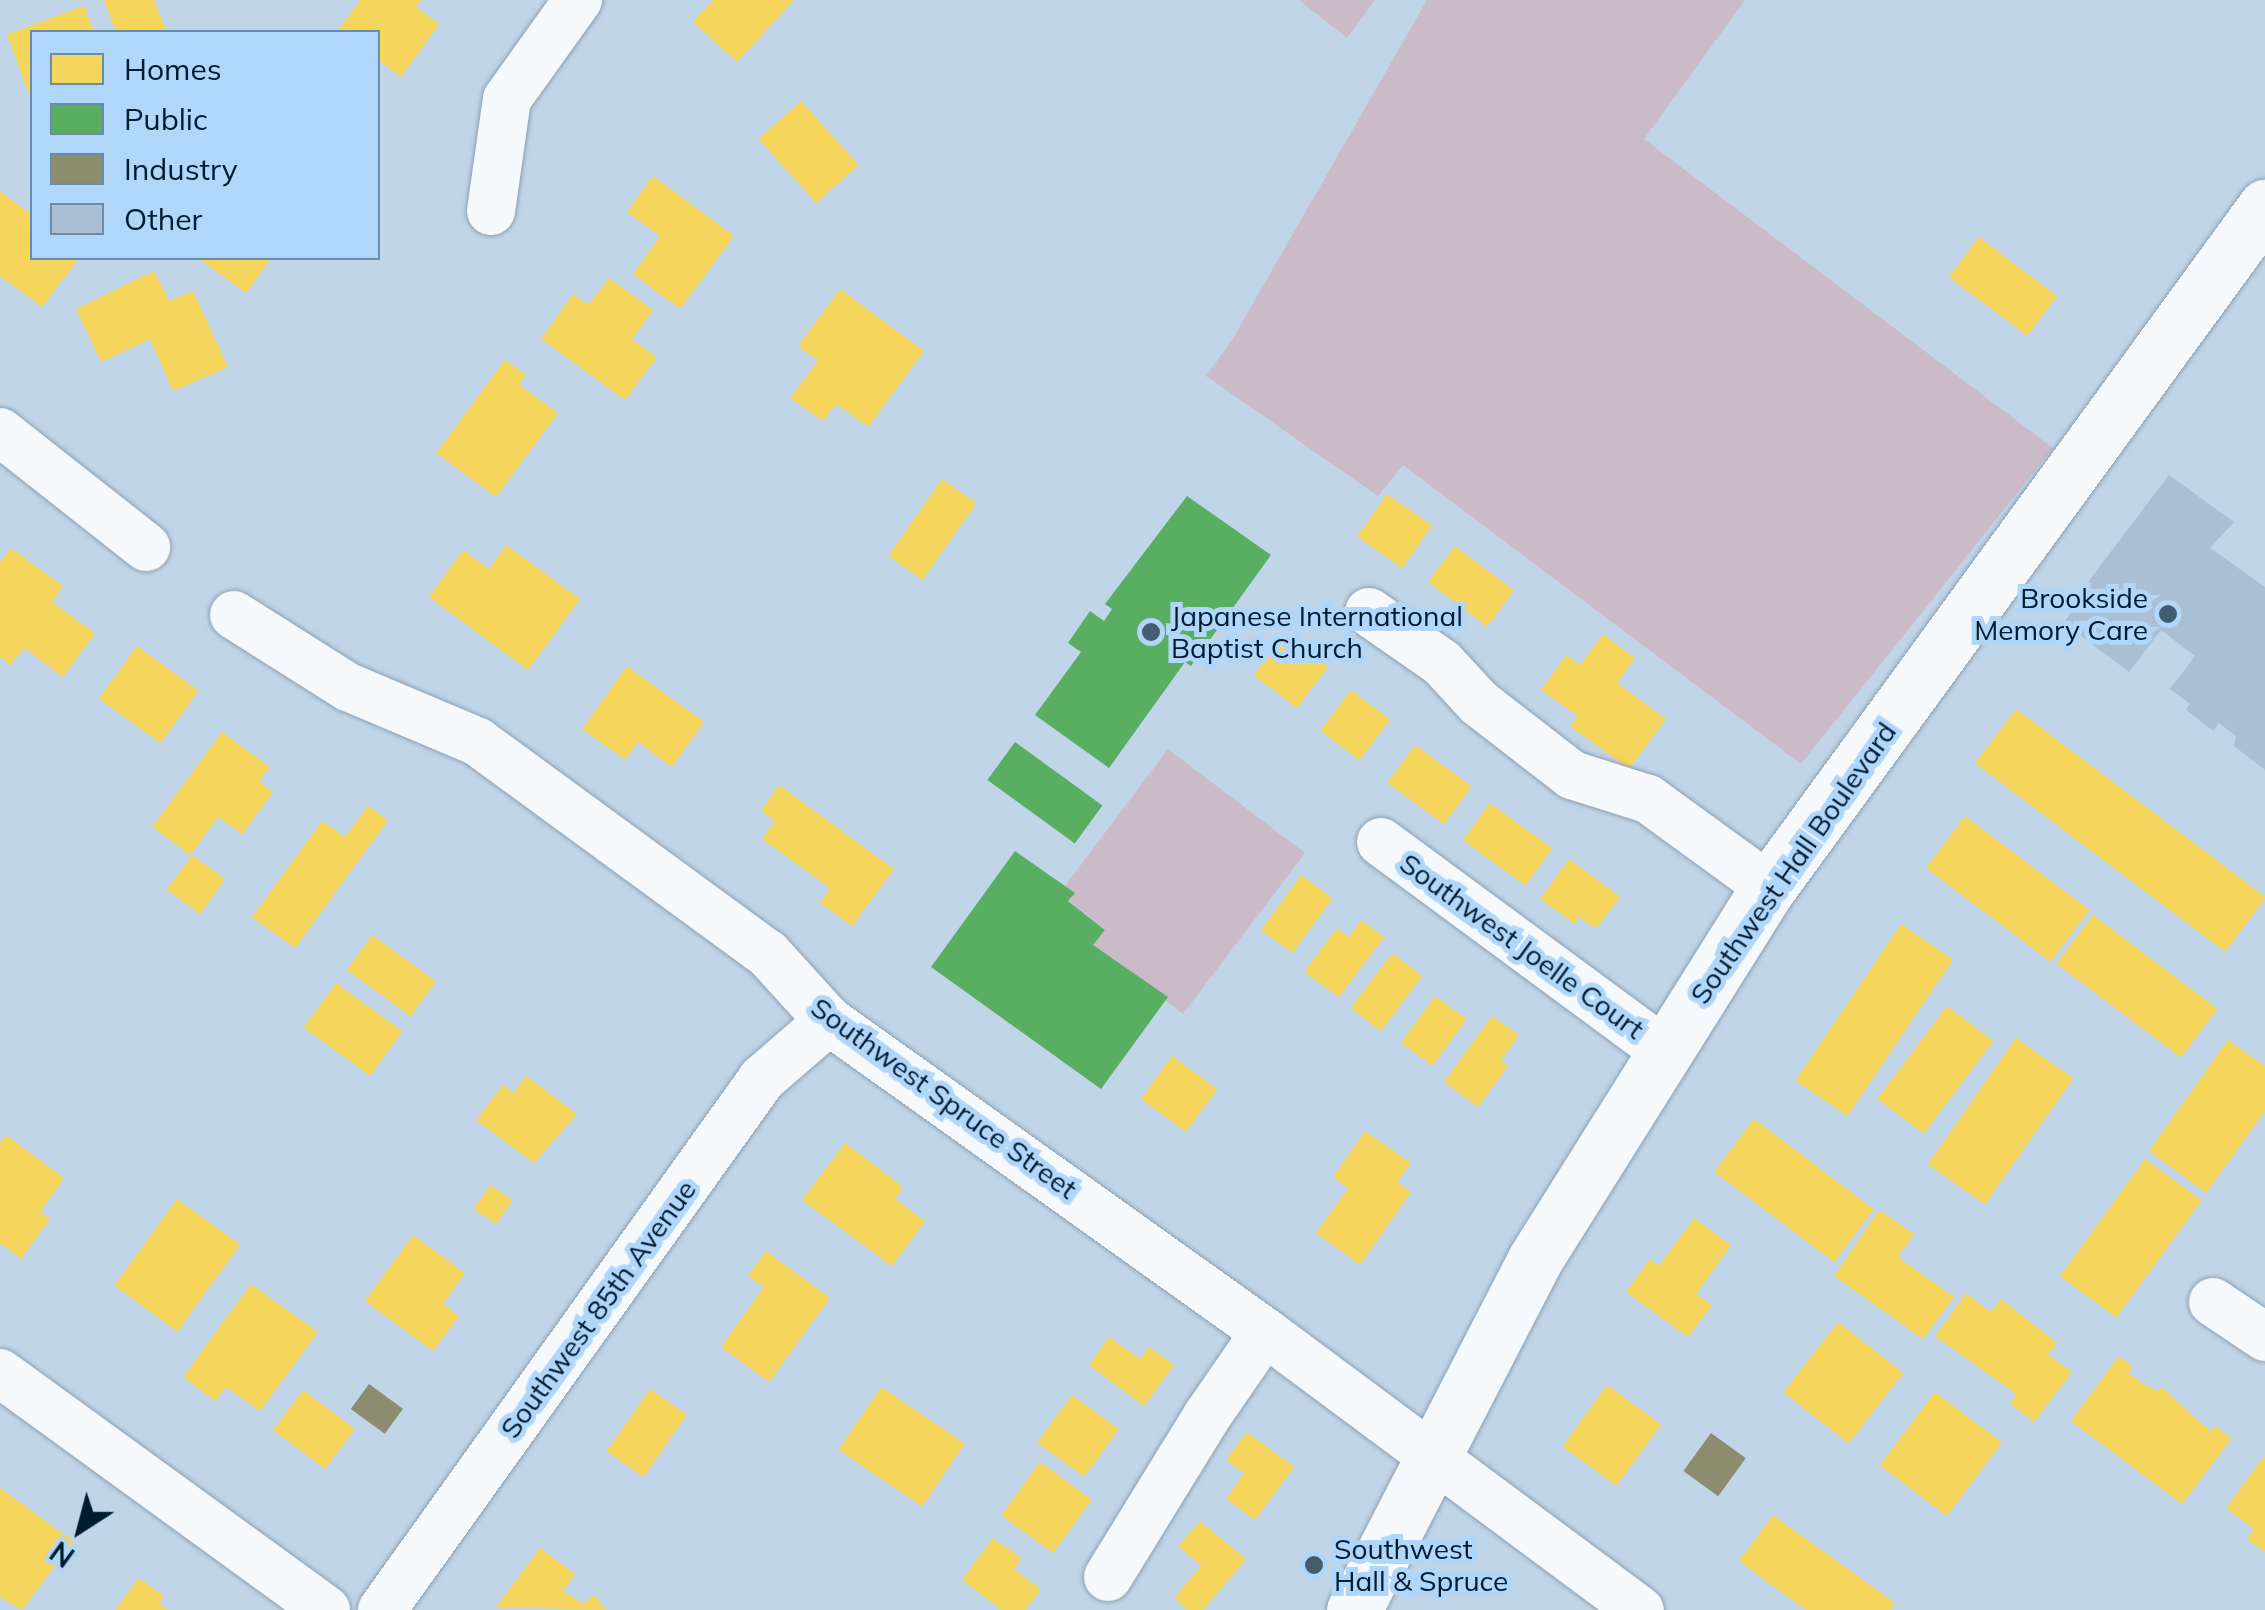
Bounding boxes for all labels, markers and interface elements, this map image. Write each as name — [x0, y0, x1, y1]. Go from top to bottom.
legend — [30, 30, 380, 260]
text: Homes — [124, 50, 222, 88]
text: Public — [124, 100, 208, 138]
text: Industry — [124, 150, 238, 188]
text: Other — [124, 200, 202, 238]
place label: Brookside Memory Care — [1974, 581, 2148, 647]
place label: Japanese International Baptist Church — [1171, 599, 1463, 665]
marker: Brookside Memory Care — [2157, 603, 2179, 625]
marker: Japanese International Baptist Church — [1140, 621, 1162, 643]
street label: Southwest Hall Boulevard — [1683, 716, 1903, 1010]
street label: Southwest Joelle Court — [1394, 846, 1650, 1046]
street label: Southwest Spruce Street — [805, 990, 1083, 1206]
street label: Southwest 85th Avenue — [493, 1174, 703, 1444]
north arrow — [30, 1480, 130, 1580]
place label: Southwest Hall & Spruce — [1334, 1532, 1508, 1598]
text: N — [43, 1534, 81, 1575]
marker: Southwest Hall & Spruce — [1303, 1554, 1325, 1576]

